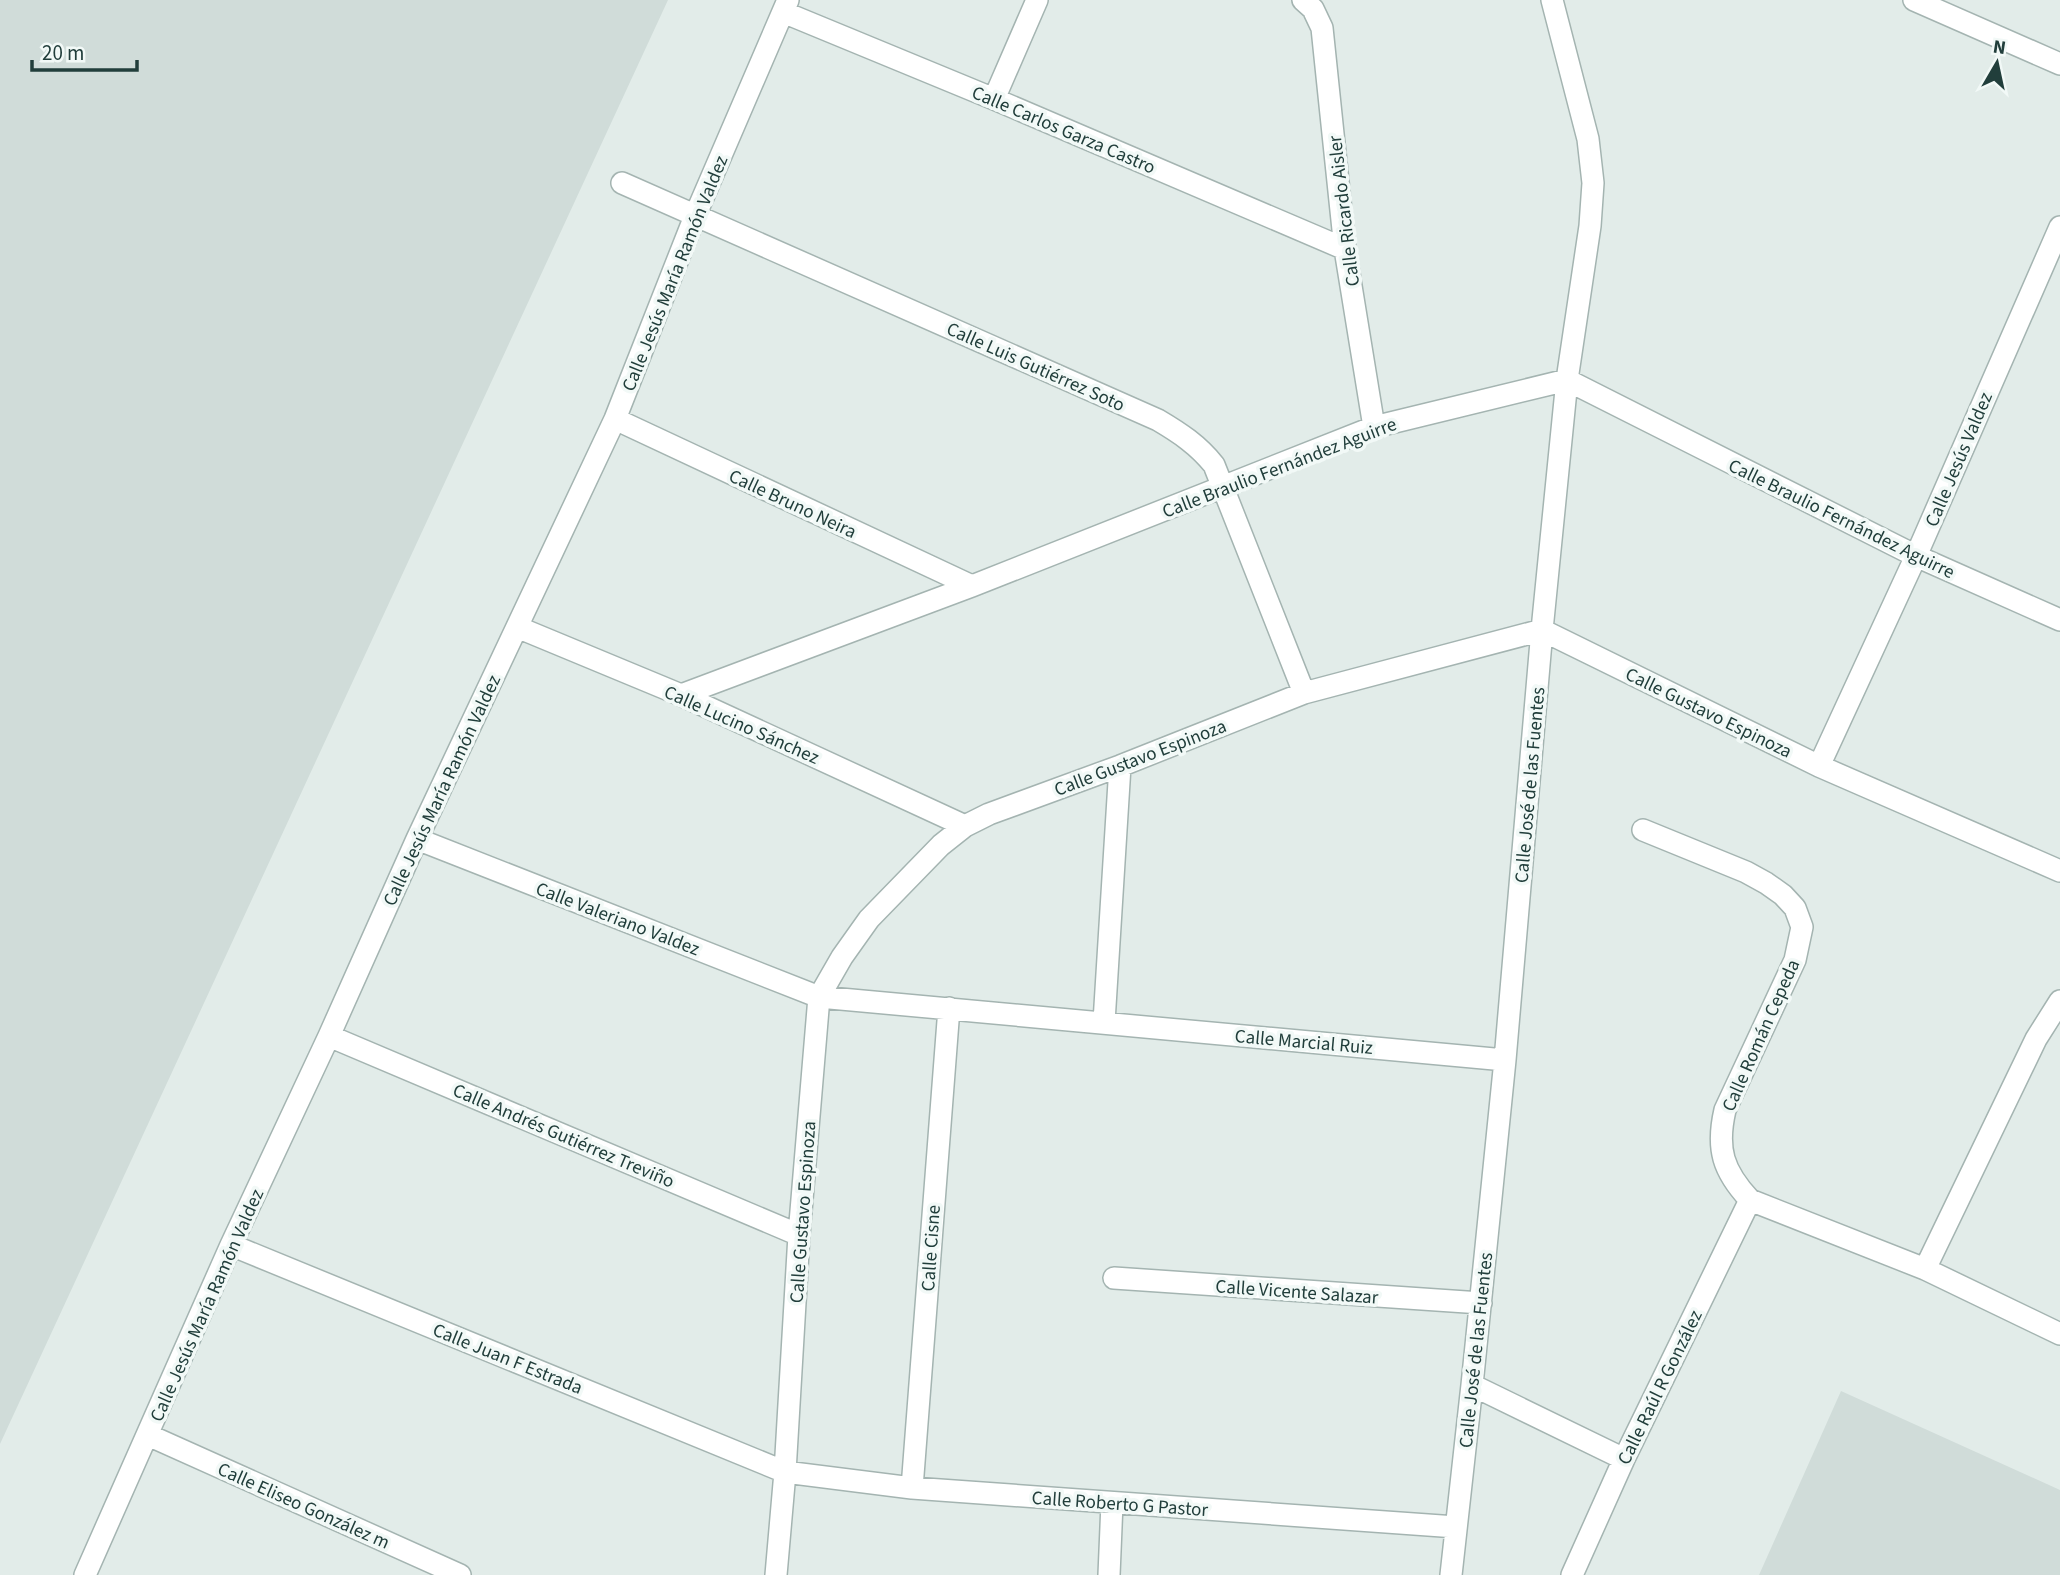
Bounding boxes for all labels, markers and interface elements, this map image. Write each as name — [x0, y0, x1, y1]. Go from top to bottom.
scale bar — [32, 28, 136, 72]
north arrow — [1962, 28, 2032, 98]
text: N — [1991, 33, 2008, 62]
text: 20 m — [42, 38, 84, 68]
street label: Calle Carlos Garza Castro — [967, 79, 1159, 181]
street label: Calle Ricardo Aisler — [1322, 133, 1367, 288]
street label: Calle Jesús María Ramón Valdez — [616, 152, 735, 396]
street label: Calle Luis Gutiérrez Soto — [942, 316, 1129, 419]
street label: Calle Jesús Valdez — [1919, 388, 2000, 531]
street label: Calle Braulio Fernández Aguirre — [1159, 411, 1401, 526]
street label: Calle Braulio Fernández Aguirre — [1724, 453, 1959, 586]
street label: Calle Bruno Neira — [724, 463, 861, 546]
street label: Calle Gustavo Espinoza — [1620, 661, 1796, 765]
street label: Calle Jesús María Ramón Valdez — [377, 671, 508, 911]
street label: Calle Lucino Sánchez — [660, 679, 823, 772]
street label: Calle José de las Fuentes — [1508, 686, 1553, 884]
street label: Calle Gustavo Espinoza — [1051, 713, 1231, 804]
street label: Calle Valeriano Valdez — [532, 876, 703, 963]
street label: Calle Román Cepeda — [1716, 955, 1807, 1116]
street label: Calle Marcial Ruiz — [1234, 1023, 1374, 1062]
street label: Calle Andrés Gutiérrez Treviño — [448, 1077, 678, 1195]
street label: Calle Gustavo Espinoza — [784, 1120, 823, 1304]
street label: Calle Jesús María Ramón Valdez — [144, 1185, 271, 1426]
street label: Calle Cisne — [915, 1204, 948, 1292]
street label: Calle José de las Fuentes — [1453, 1251, 1500, 1449]
street label: Calle Vicente Salazar — [1215, 1273, 1380, 1312]
street label: Calle Raúl R González — [1611, 1306, 1710, 1470]
street label: Calle Juan F Estrada — [428, 1317, 586, 1402]
street label: Calle Eliseo González m — [213, 1456, 394, 1557]
street label: Calle Roberto G Pastor — [1031, 1485, 1209, 1524]

